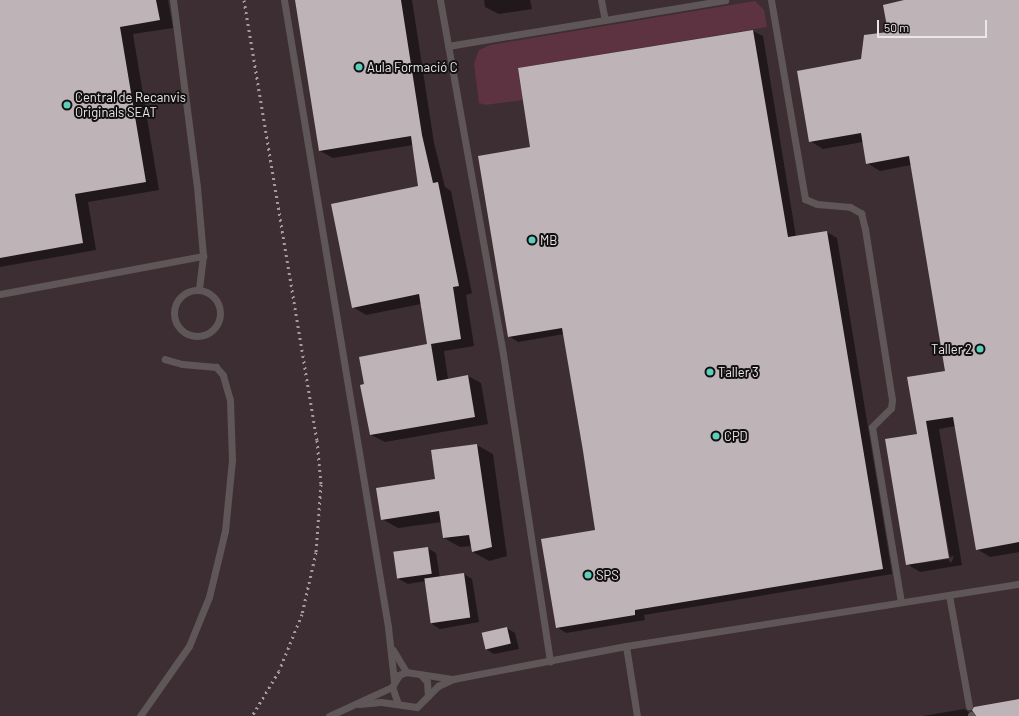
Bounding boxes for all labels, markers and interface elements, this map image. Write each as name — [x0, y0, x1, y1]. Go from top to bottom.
scale bar — [879, 12, 989, 38]
text: 50 m — [884, 20, 909, 34]
place label: Aula Formació C — [367, 59, 458, 75]
marker: Aula Formació C — [354, 62, 364, 72]
place label: Central de Recanvis Originals SEAT — [75, 90, 186, 121]
marker: Central de Recanvis Originals SEAT — [62, 100, 72, 110]
place label: MB — [540, 232, 557, 248]
marker: MB — [527, 235, 537, 245]
place label: Taller 2 — [931, 341, 972, 357]
marker: Taller 2 — [975, 344, 985, 354]
place label: Taller 3 — [718, 364, 759, 380]
marker: Taller 3 — [705, 367, 715, 377]
place label: CPD — [724, 428, 748, 444]
marker: CPD — [711, 431, 721, 441]
place label: SPS — [596, 567, 619, 583]
marker: SPS — [583, 570, 593, 580]

